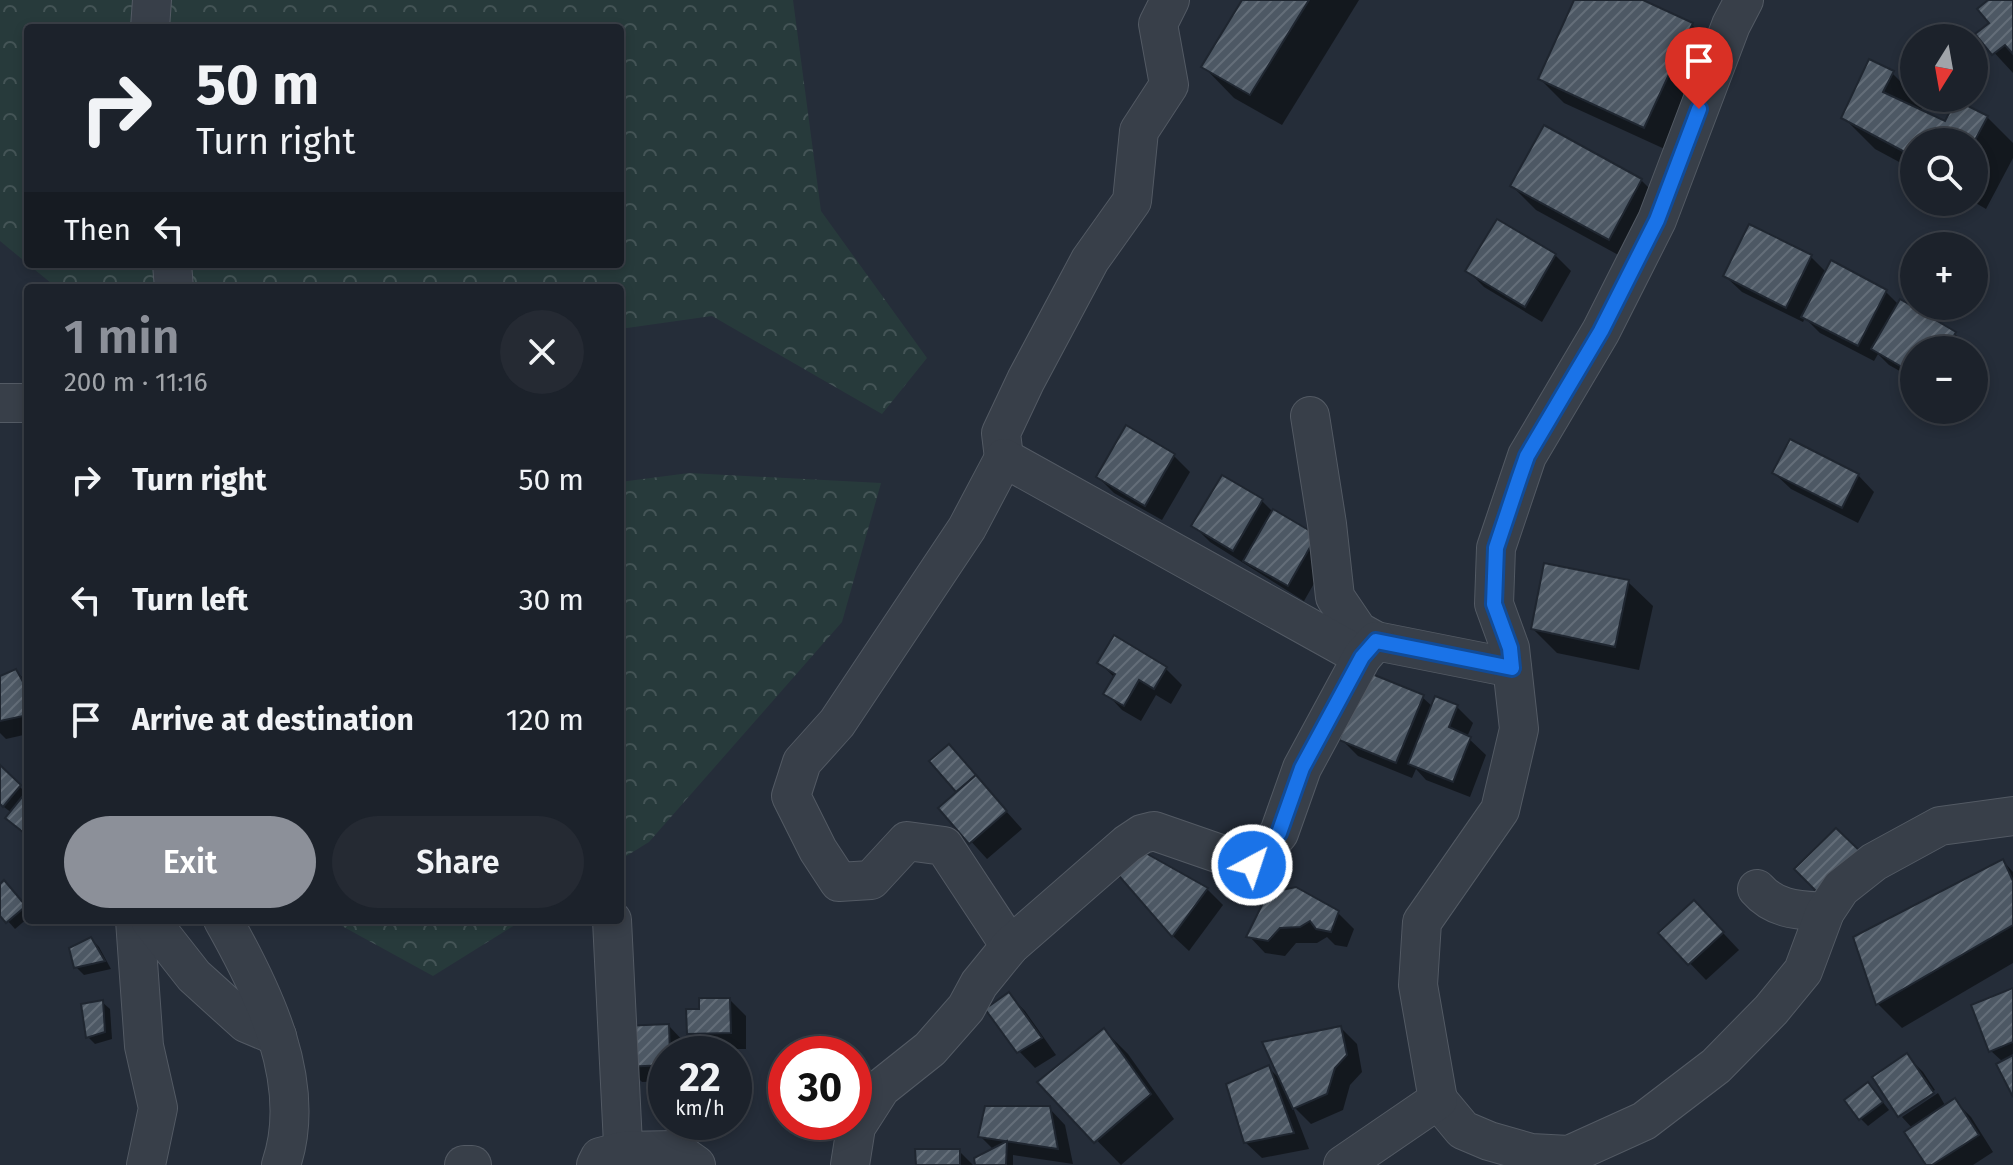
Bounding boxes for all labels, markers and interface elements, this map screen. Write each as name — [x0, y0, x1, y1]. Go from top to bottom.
north arrow — [1900, 24, 1988, 112]
map controls — [1900, 24, 1988, 424]
pin — [1665, 27, 1733, 109]
icon: arrive — [1677, 39, 1721, 83]
text: 50 m — [196, 52, 319, 119]
icon: right — [64, 56, 168, 160]
text: Turn right — [196, 120, 356, 164]
button: search — [1900, 128, 1988, 216]
icon: left — [147, 208, 191, 252]
text: Then — [64, 212, 131, 248]
button: + — [1900, 232, 1988, 320]
text: 1 min — [64, 308, 180, 366]
button: close — [500, 310, 584, 394]
button: − — [1900, 336, 1988, 424]
text: 200 m · 11:16 — [64, 367, 208, 398]
icon: right — [64, 458, 108, 502]
text: Turn right — [132, 462, 267, 498]
text: 50 m — [519, 462, 584, 498]
icon: left — [64, 578, 108, 622]
text: Turn left — [132, 582, 248, 618]
text: 30 m — [519, 582, 584, 618]
icon: arrive — [64, 698, 108, 742]
text: Arrive at destination — [132, 702, 414, 738]
text: 120 m — [506, 702, 584, 738]
button: Exit — [64, 816, 316, 908]
button: Share — [332, 816, 584, 908]
position arrow — [1210, 823, 1294, 907]
speed limit sign: 30 — [768, 1036, 872, 1140]
text: 22 — [679, 1054, 721, 1102]
text: km/h — [675, 1096, 725, 1120]

